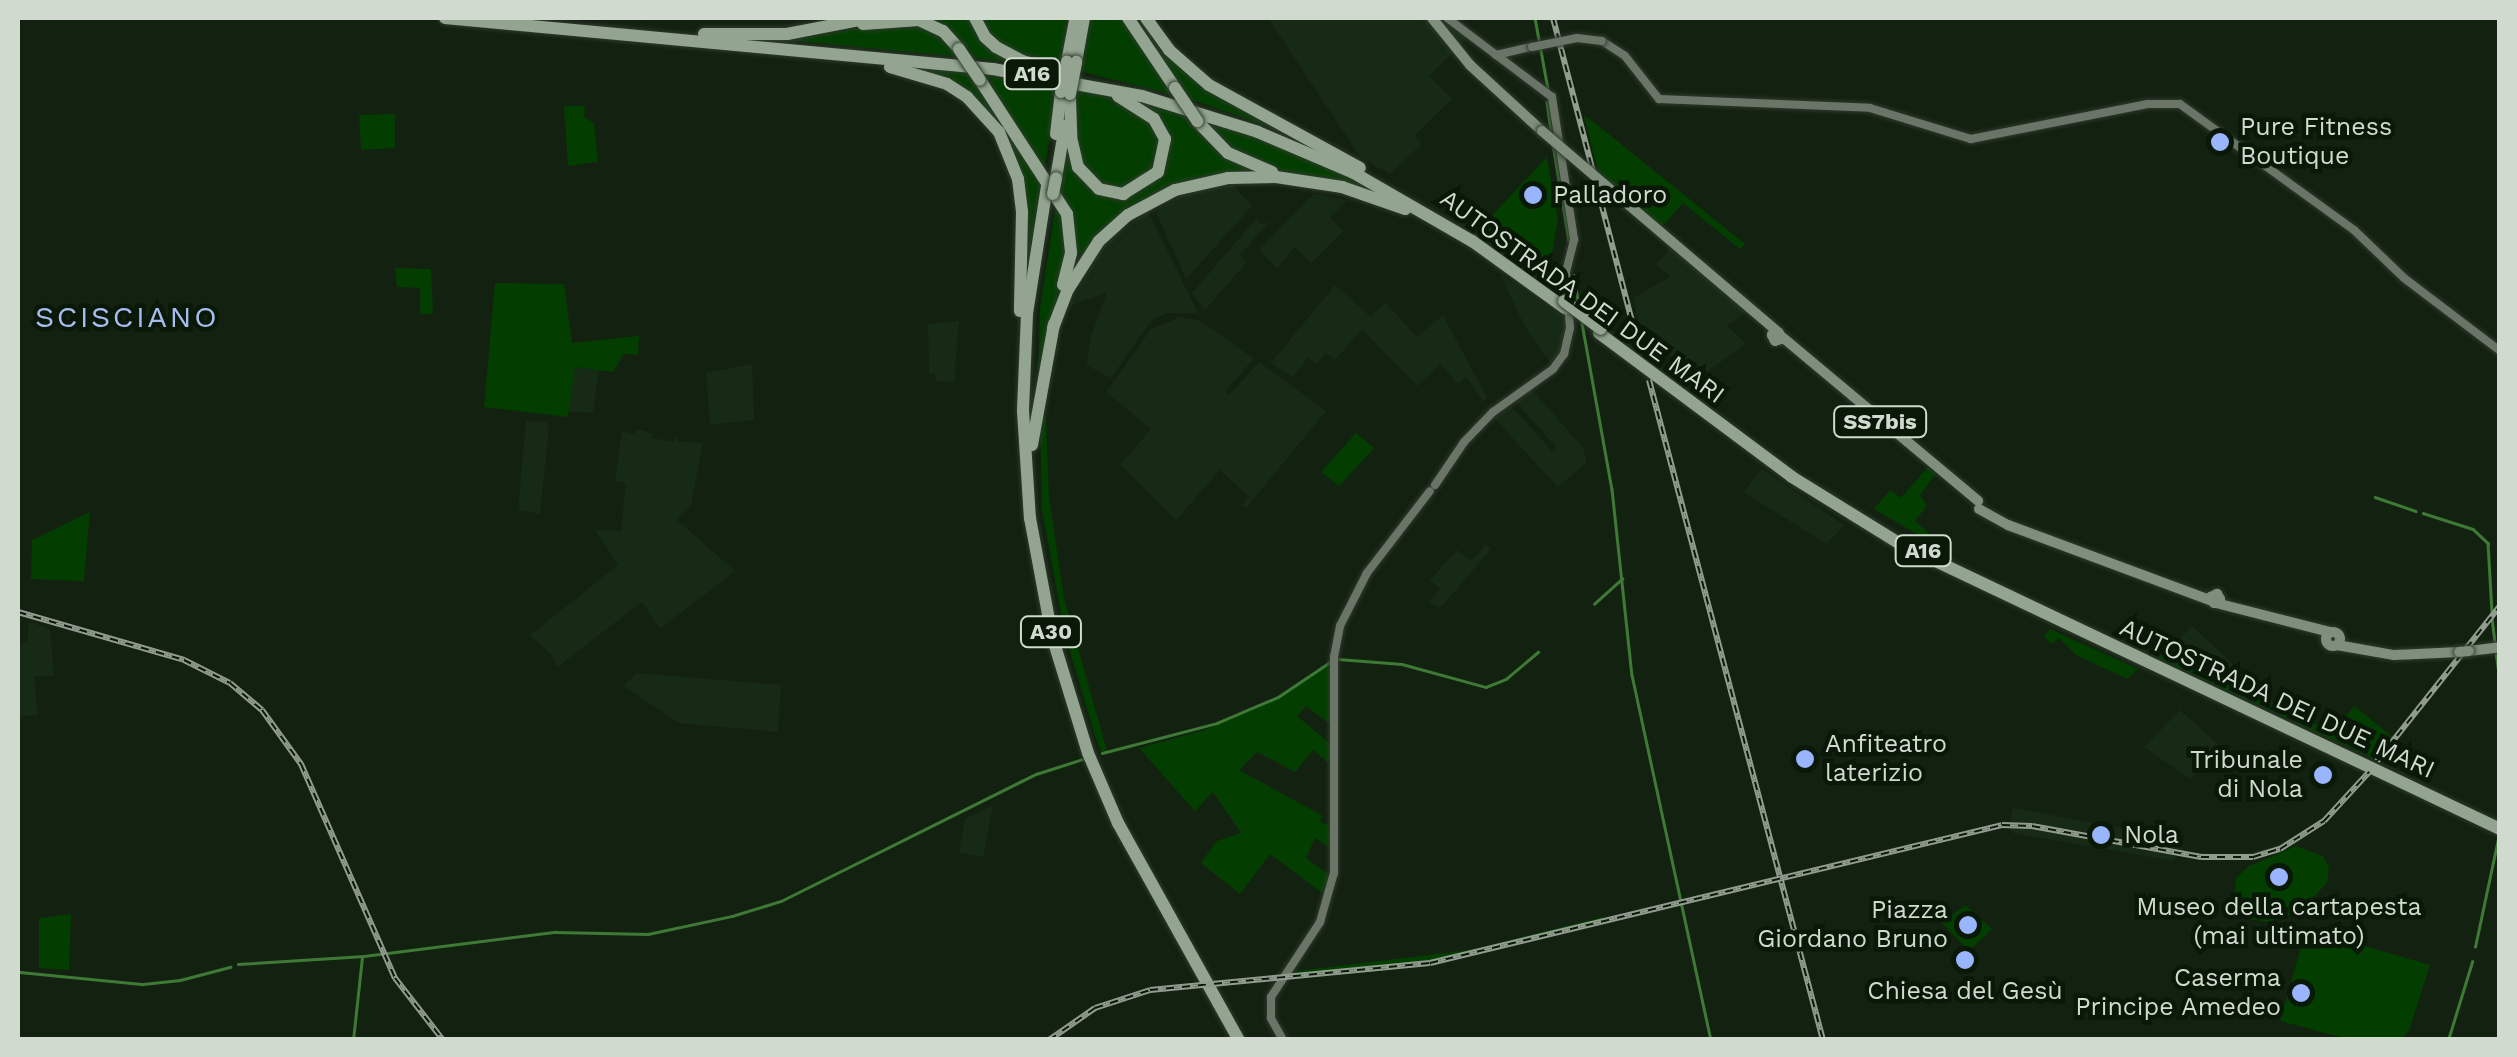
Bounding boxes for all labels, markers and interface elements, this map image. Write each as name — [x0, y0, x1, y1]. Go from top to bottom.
road number: A16 — [1002, 57, 1062, 91]
place label: Pure Fitness Boutique — [2240, 113, 2392, 172]
marker: Pure Fitness Boutique — [2209, 131, 2231, 153]
place label: Palladoro — [1553, 180, 1667, 210]
street label: AUTOSTRADA DEI DUE MARI — [1434, 184, 1730, 410]
marker: Palladoro — [1522, 184, 1544, 206]
district label: SCISCIANO — [35, 299, 219, 335]
road number: SS7bis — [1832, 405, 1928, 439]
road number: A16 — [1893, 534, 1953, 568]
street label: AUTOSTRADA DEI DUE MARI — [2114, 613, 2440, 785]
road number: A30 — [1018, 615, 1084, 649]
place label: Anfiteatro laterizio — [1825, 730, 1947, 789]
place label: Tribunale di Nola — [2190, 746, 2303, 805]
marker: Anfiteatro laterizio — [1794, 748, 1816, 770]
marker: Tribunale di Nola — [2312, 764, 2334, 786]
place label: Nola — [2124, 820, 2179, 850]
marker: Nola — [2088, 822, 2114, 848]
marker: Museo della cartapesta (mai ultimato) — [2268, 866, 2290, 888]
place label: Museo della cartapesta (mai ultimato) — [2136, 893, 2422, 952]
place label: Piazza Giordano Bruno — [1757, 896, 1948, 955]
marker: Piazza Giordano Bruno — [1957, 914, 1979, 936]
marker: Chiesa del Gesù — [1954, 949, 1976, 971]
place label: Caserma Principe Amedeo — [2074, 964, 2281, 1023]
place label: Chiesa del Gesù — [1867, 976, 2063, 1006]
marker: Caserma Principe Amedeo — [2290, 982, 2312, 1004]

